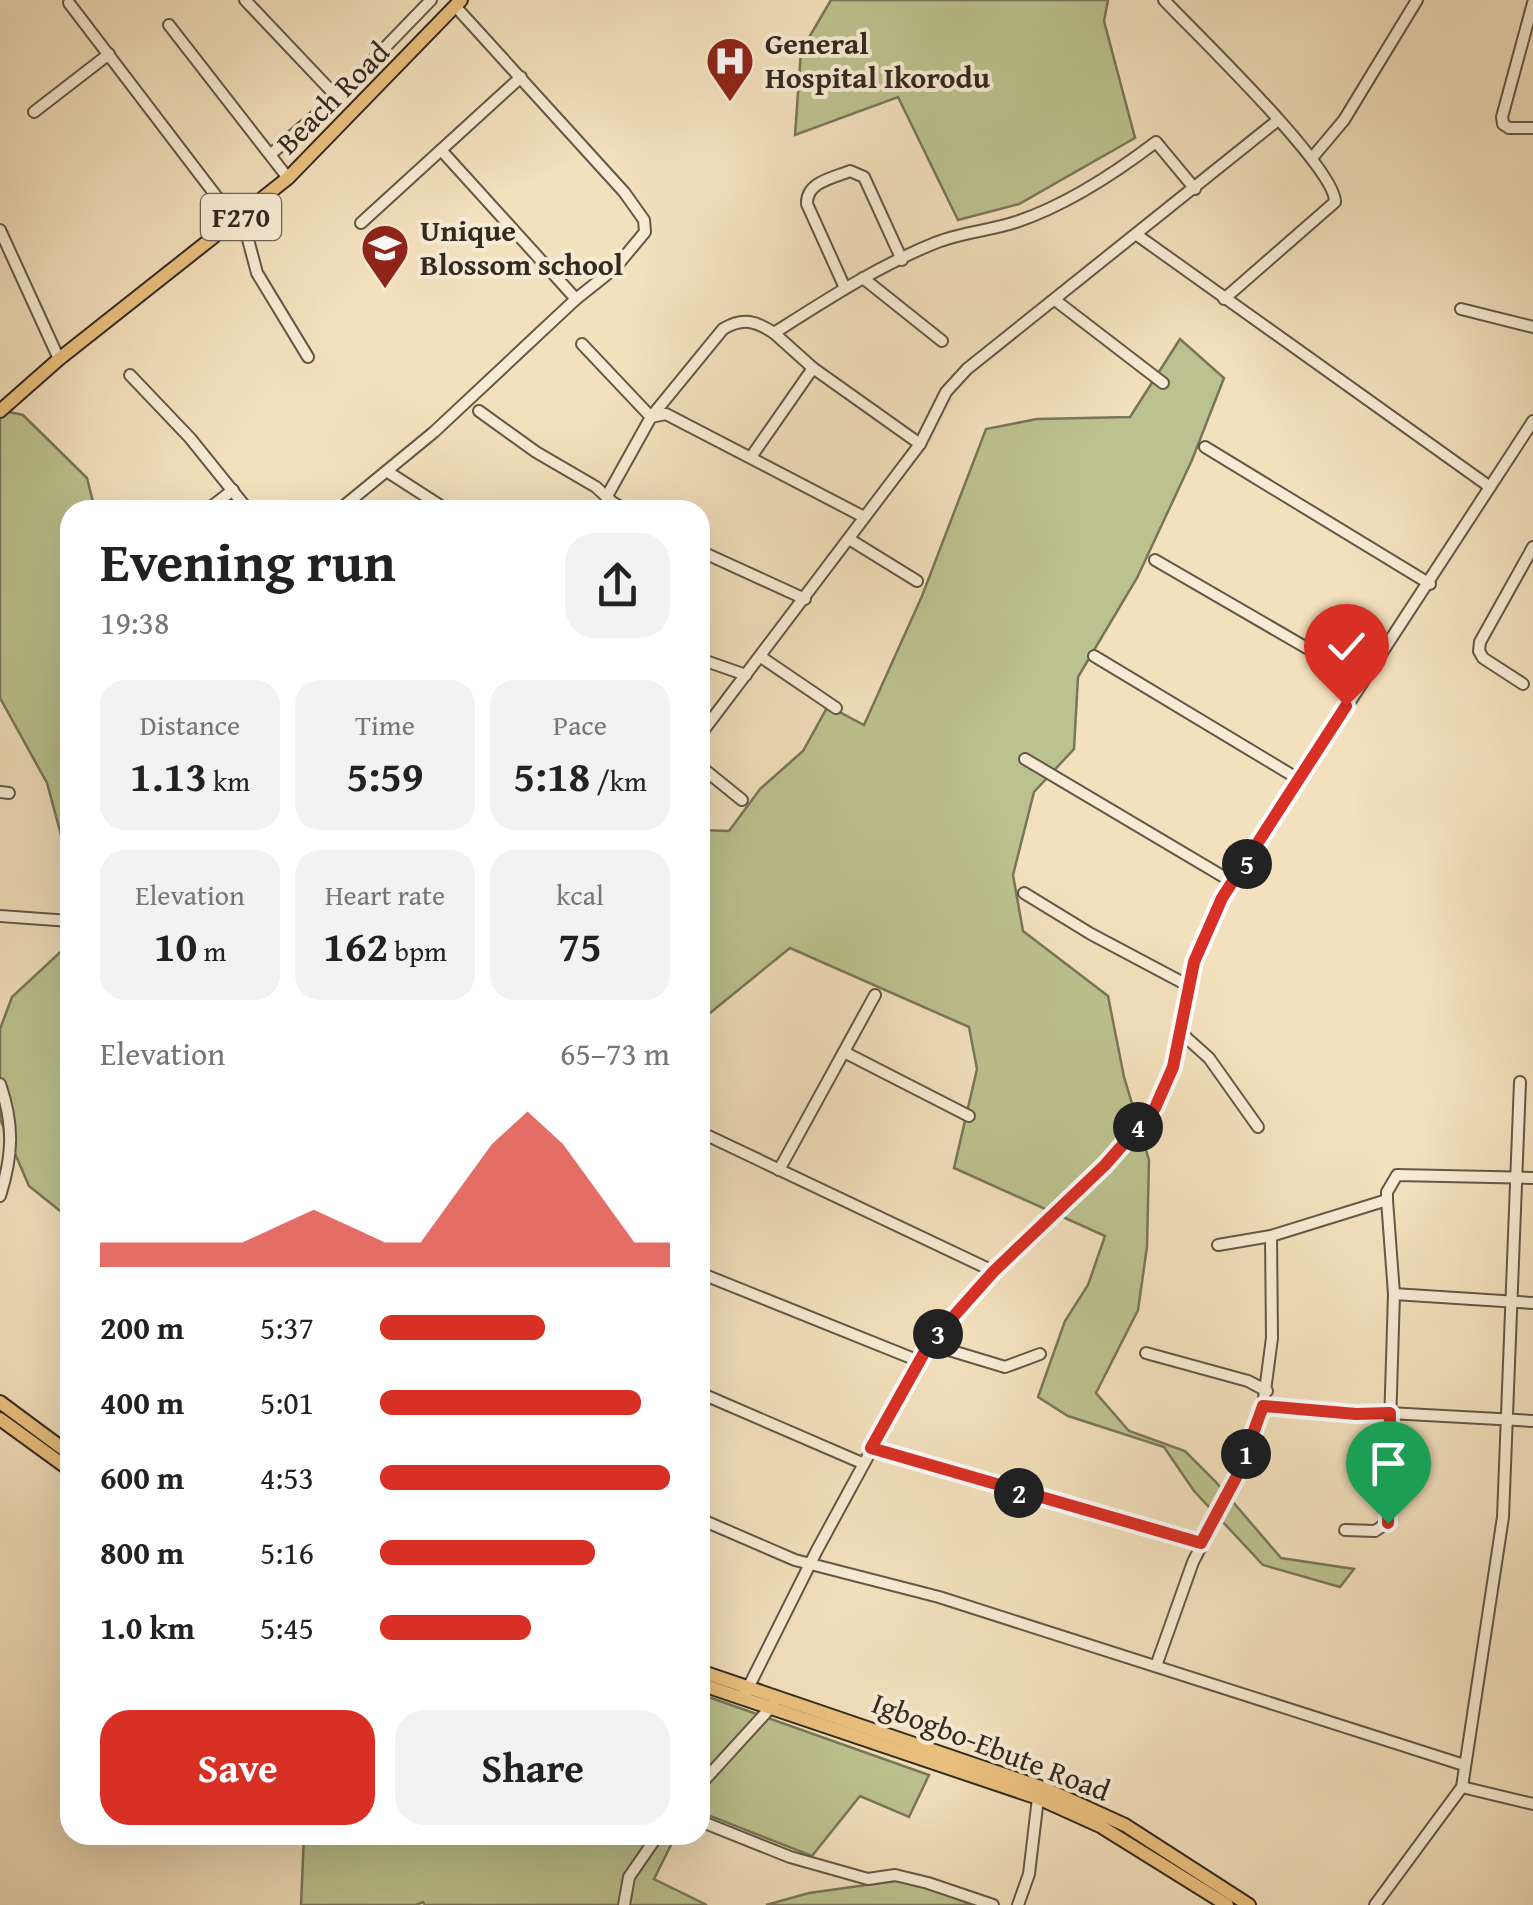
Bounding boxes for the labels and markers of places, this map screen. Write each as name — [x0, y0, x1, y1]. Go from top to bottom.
place label: General Hospital Ikorodu — [765, 21, 991, 99]
hospital icon: General Hospital Ikorodu — [704, 35, 756, 103]
place label: Unique Blossom school — [420, 208, 623, 286]
school or university icon: Unique Blossom school — [359, 222, 411, 290]
pin — [1304, 604, 1389, 707]
pin: 5 — [1222, 839, 1272, 889]
pin: 4 — [1113, 1102, 1163, 1152]
pin: 3 — [913, 1309, 963, 1359]
pin — [1346, 1421, 1431, 1524]
pin: 1 — [1221, 1429, 1271, 1479]
pin: 2 — [994, 1468, 1044, 1518]

